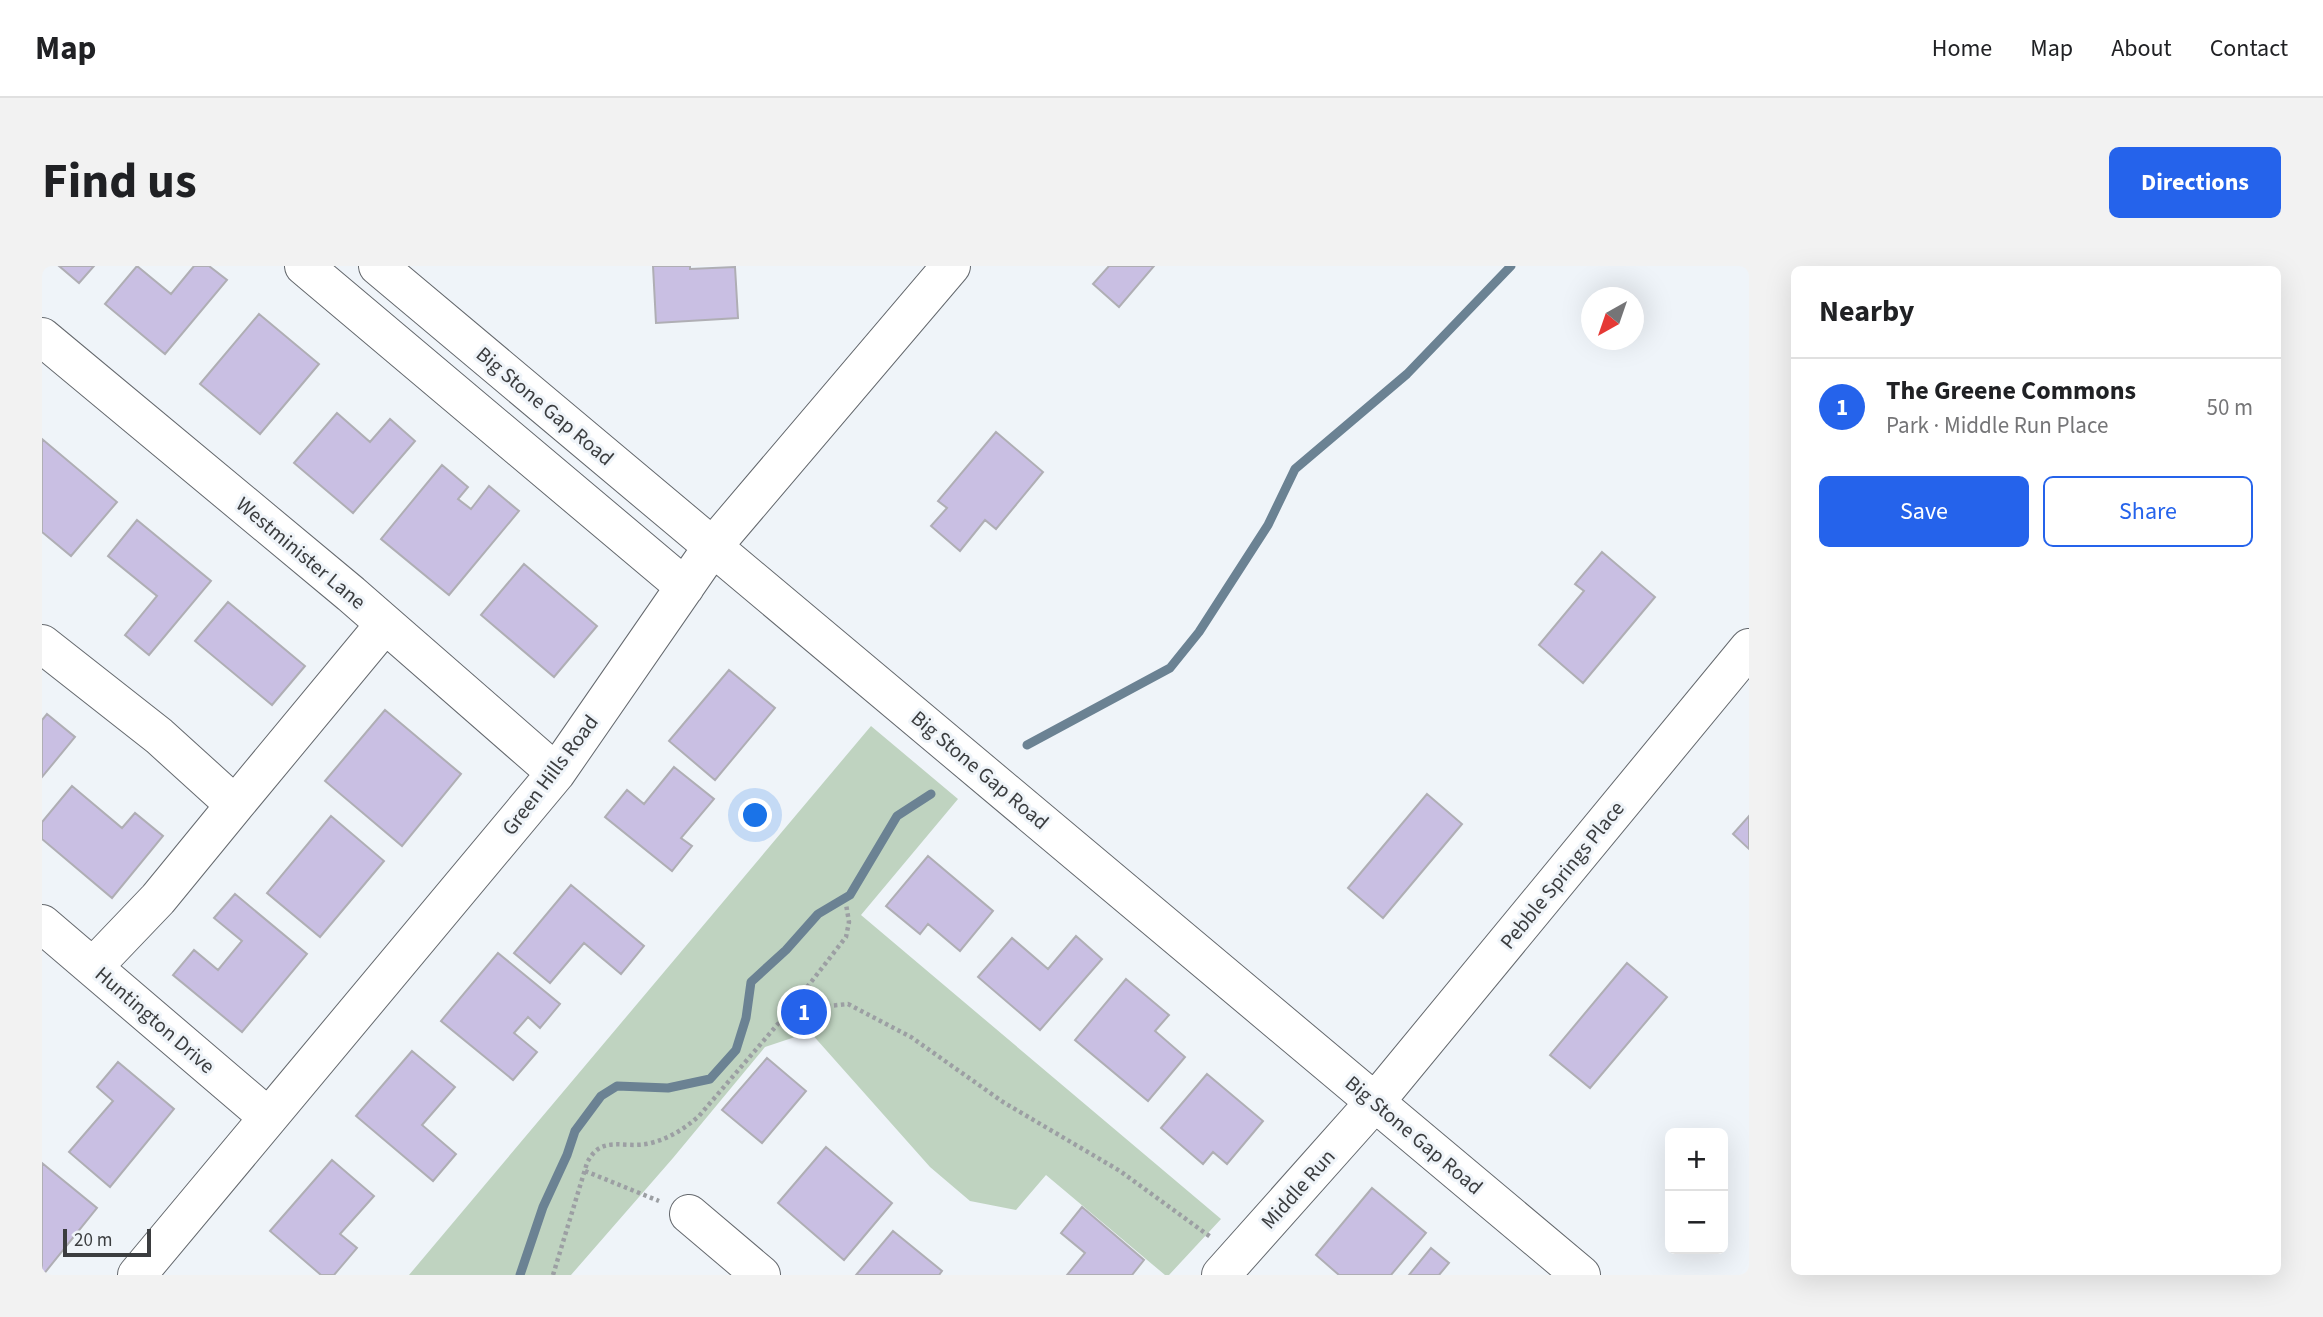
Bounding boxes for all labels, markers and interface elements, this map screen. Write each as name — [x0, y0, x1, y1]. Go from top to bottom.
text: Map — [35, 25, 96, 72]
text: Home — [1932, 31, 1992, 66]
text: Map — [2030, 31, 2073, 66]
text: About — [2111, 31, 2172, 66]
text: Contact — [2210, 31, 2288, 66]
text: Find us — [42, 147, 197, 217]
button: Directions — [2109, 147, 2281, 218]
north arrow — [1581, 287, 1644, 350]
text: Nearby — [1819, 290, 1914, 333]
street label: Big Stone Gap Road — [470, 339, 620, 473]
text: The Greene Commons — [1886, 372, 2136, 409]
text: 1 — [1836, 391, 1848, 424]
text: 50 m — [2206, 391, 2253, 424]
text: Park · Middle Run Place — [1886, 409, 2108, 442]
button: Save — [1819, 476, 2029, 547]
button: Share — [2043, 476, 2253, 547]
street label: Westminister Lane — [230, 490, 372, 616]
street label: Big Stone Gap Road — [905, 703, 1055, 837]
street label: Green Hills Road — [495, 708, 605, 842]
street label: Pebble Springs Place — [1493, 795, 1631, 955]
your location — [738, 798, 772, 832]
street label: Huntington Drive — [88, 959, 222, 1081]
pin: 1 — [781, 986, 827, 1038]
street label: Big Stone Gap Road — [1339, 1068, 1489, 1202]
map controls — [1665, 1128, 1728, 1254]
button: + — [1665, 1128, 1728, 1191]
street label: Middle Run — [1254, 1142, 1342, 1236]
button: − — [1665, 1191, 1728, 1254]
scale bar — [63, 1226, 150, 1258]
text: 20 m — [74, 1227, 112, 1254]

